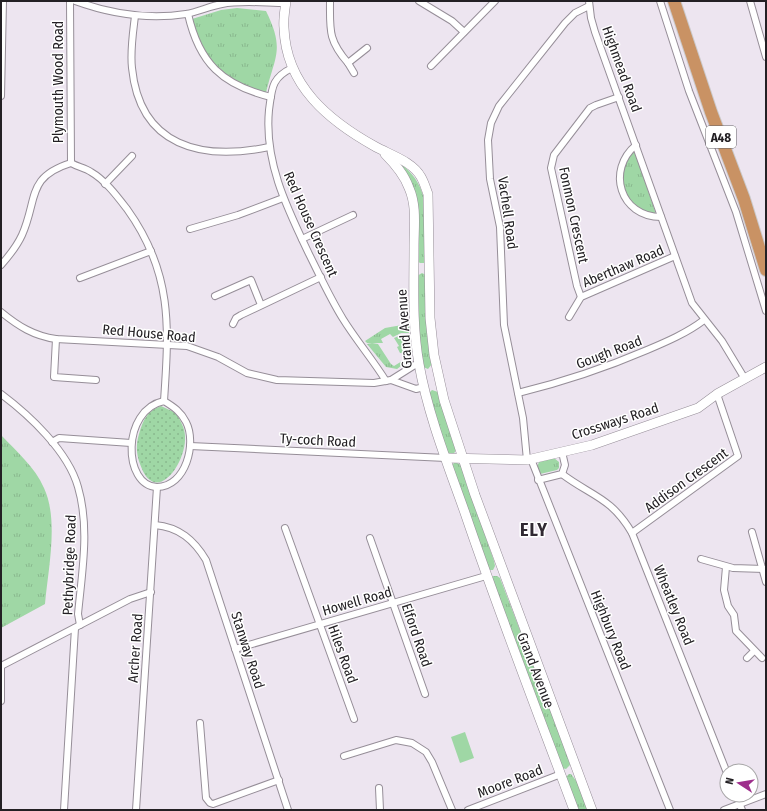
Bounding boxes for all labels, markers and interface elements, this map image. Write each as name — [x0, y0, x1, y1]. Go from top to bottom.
street label: Plymouth Wood Road — [50, 21, 67, 143]
street label: Highmead Road — [598, 24, 645, 114]
road number: A48 — [706, 126, 736, 148]
street label: Fonmon Crescent — [555, 165, 592, 265]
street label: Red House Crescent — [280, 169, 342, 280]
street label: Vachell Road — [494, 176, 521, 251]
street label: Aberthaw Road — [580, 242, 666, 291]
street label: Grand Avenue — [393, 289, 416, 369]
street label: Red House Road — [102, 321, 196, 346]
street label: Gough Road — [574, 332, 644, 373]
street label: Crossways Road — [569, 399, 661, 444]
street label: Ty-coch Road — [280, 430, 356, 451]
street label: Addison Crescent — [641, 444, 732, 516]
street label: Pethybridge Road — [59, 514, 80, 616]
district label: ELY — [520, 519, 548, 541]
street label: Wheatley Road — [650, 563, 697, 648]
street label: Howell Road — [320, 583, 394, 620]
street label: Highbury Road — [587, 588, 634, 672]
street label: Elford Road — [398, 601, 435, 669]
street label: Stanway Road — [227, 610, 268, 691]
street label: Archer Road — [125, 613, 146, 683]
street label: Hiles Road — [324, 623, 361, 686]
street label: Grand Avenue — [513, 630, 558, 710]
street label: Moore Road — [475, 761, 545, 802]
north arrow — [719, 763, 759, 803]
text: N — [723, 776, 737, 786]

